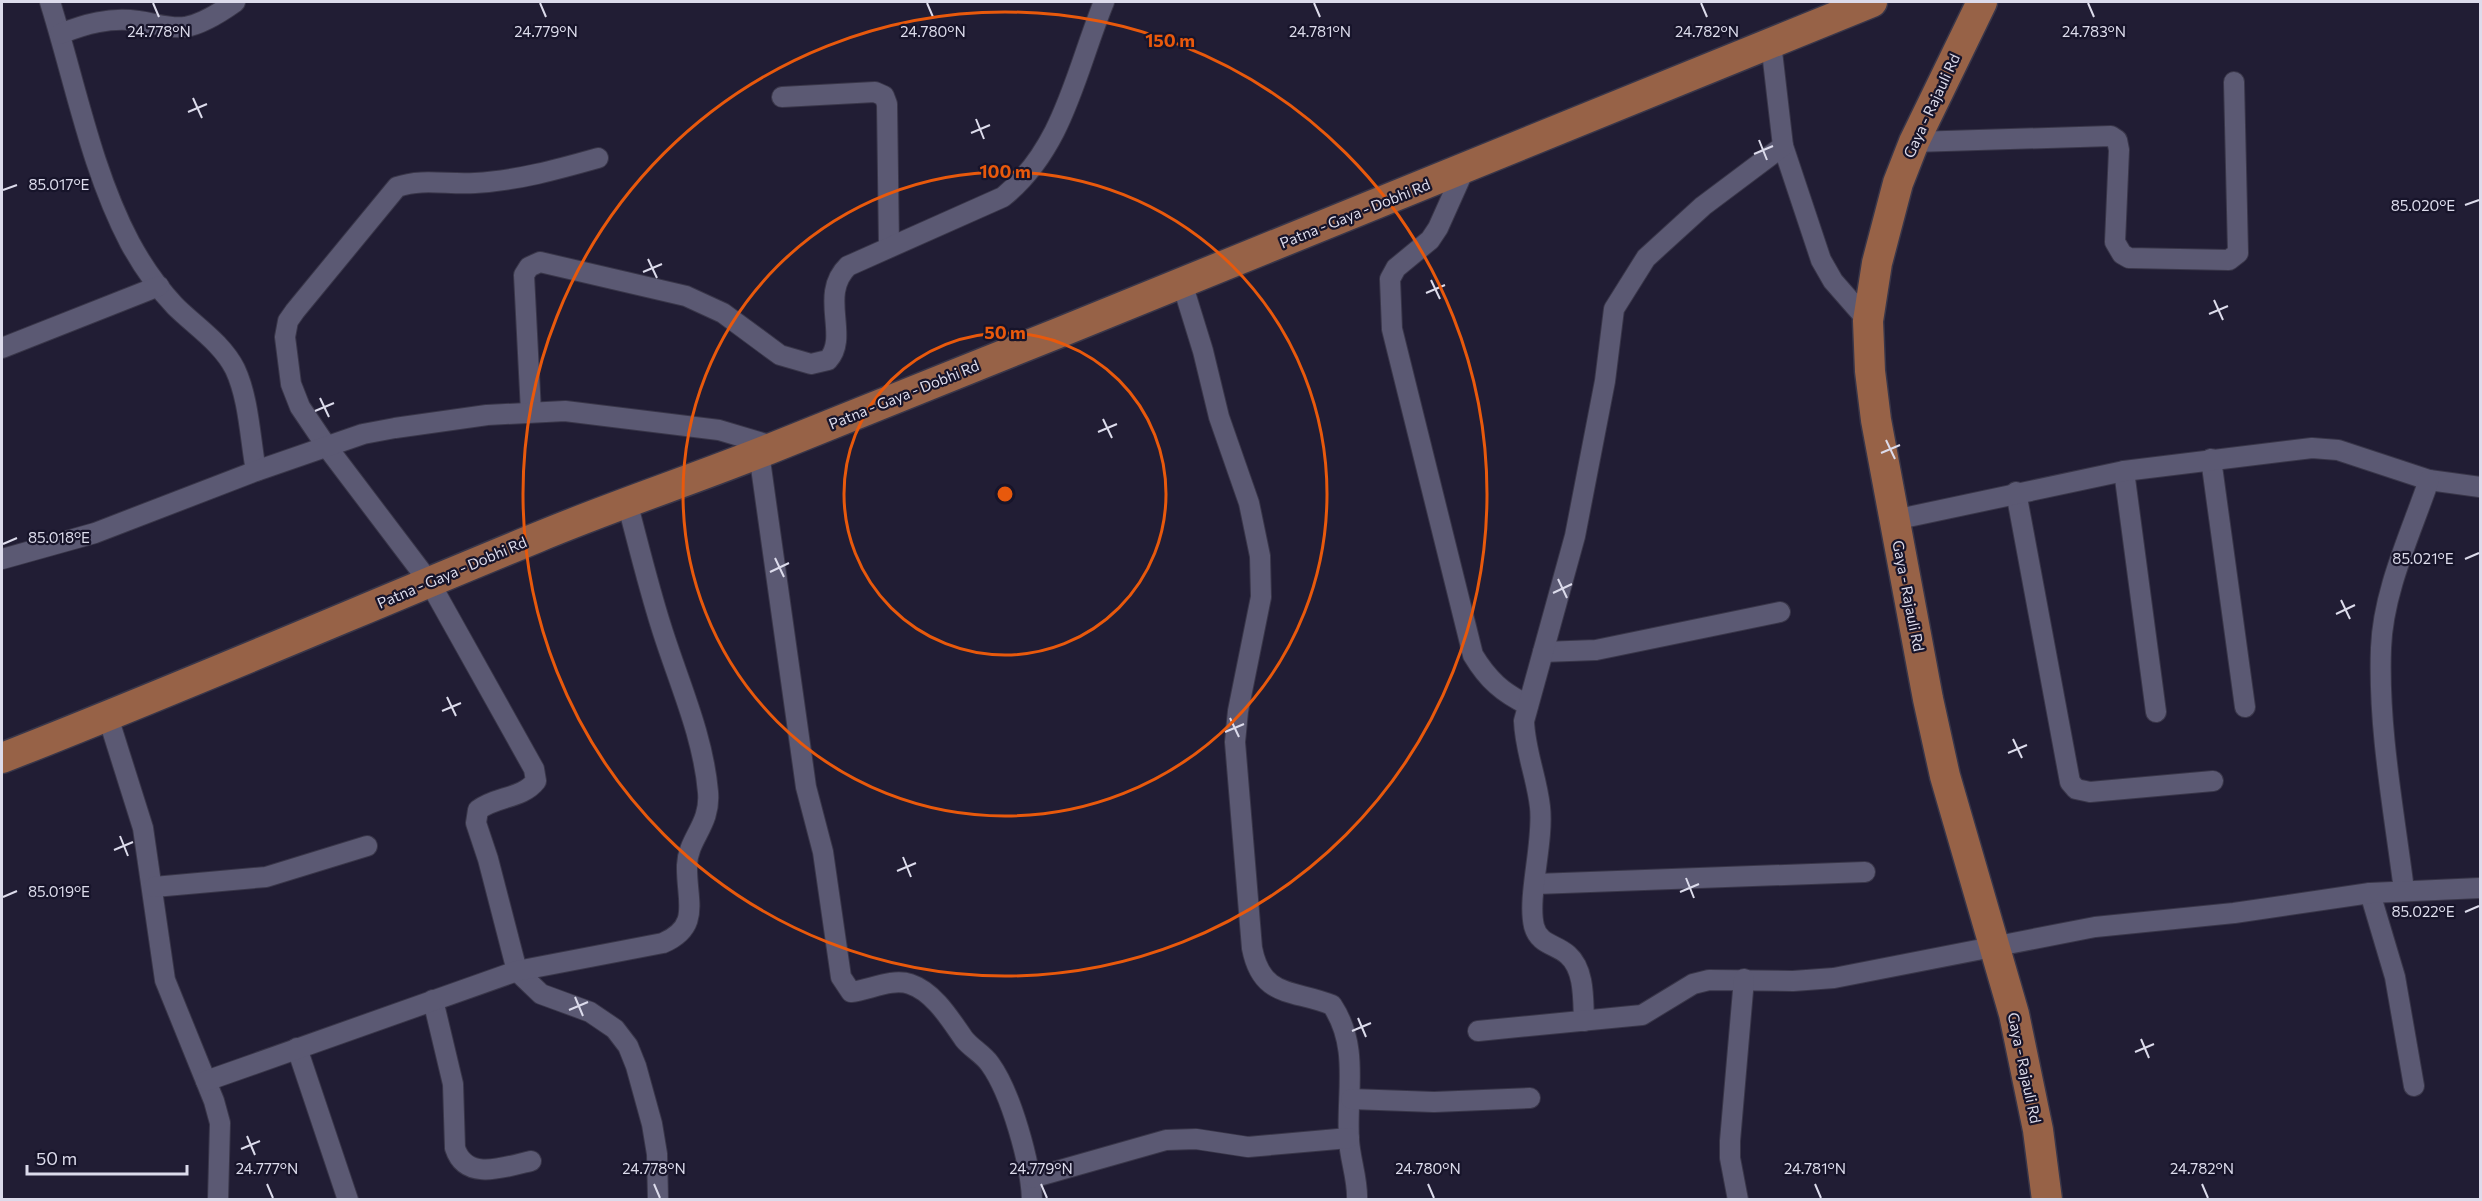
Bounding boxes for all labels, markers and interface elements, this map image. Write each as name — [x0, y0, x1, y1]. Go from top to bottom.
text: 24.778°N — [127, 22, 191, 40]
text: 24.779°N — [514, 22, 578, 40]
text: 24.780°N — [900, 22, 966, 40]
text: 24.781°N — [1289, 22, 1351, 40]
text: 24.782°N — [1675, 22, 1739, 40]
text: 24.783°N — [2062, 22, 2126, 40]
text: 150 m — [1145, 29, 1195, 51]
street label: Gaya - Rajauli Rd — [1899, 51, 1963, 161]
text: 100 m — [979, 160, 1031, 182]
text: 85.017°E — [29, 175, 90, 193]
street label: Patna - Gaya - Dobhi Rd — [1277, 175, 1432, 251]
text: 85.020°E — [2391, 196, 2455, 214]
text: 50 m — [984, 321, 1026, 343]
street label: Patna - Gaya - Dobhi Rd — [826, 356, 981, 432]
centre of rings — [995, 484, 1015, 504]
text: 85.018°E — [28, 528, 90, 546]
street label: Patna - Gaya - Dobhi Rd — [374, 532, 529, 612]
street label: Gaya - Rajauli Rd — [1889, 539, 1929, 653]
text: 85.021°E — [2392, 549, 2454, 567]
text: 85.019°E — [28, 882, 90, 900]
text: 85.022°E — [2391, 902, 2455, 920]
street label: Gaya - Rajauli Rd — [2004, 1011, 2046, 1125]
scale bar — [27, 1138, 188, 1176]
text: 50 m — [36, 1147, 77, 1169]
text: 24.777°N — [236, 1159, 298, 1177]
text: 24.778°N — [622, 1159, 686, 1177]
text: 24.779°N — [1009, 1159, 1073, 1177]
text: 24.780°N — [1395, 1159, 1461, 1177]
text: 24.781°N — [1784, 1159, 1846, 1177]
text: 24.782°N — [2170, 1159, 2234, 1177]

